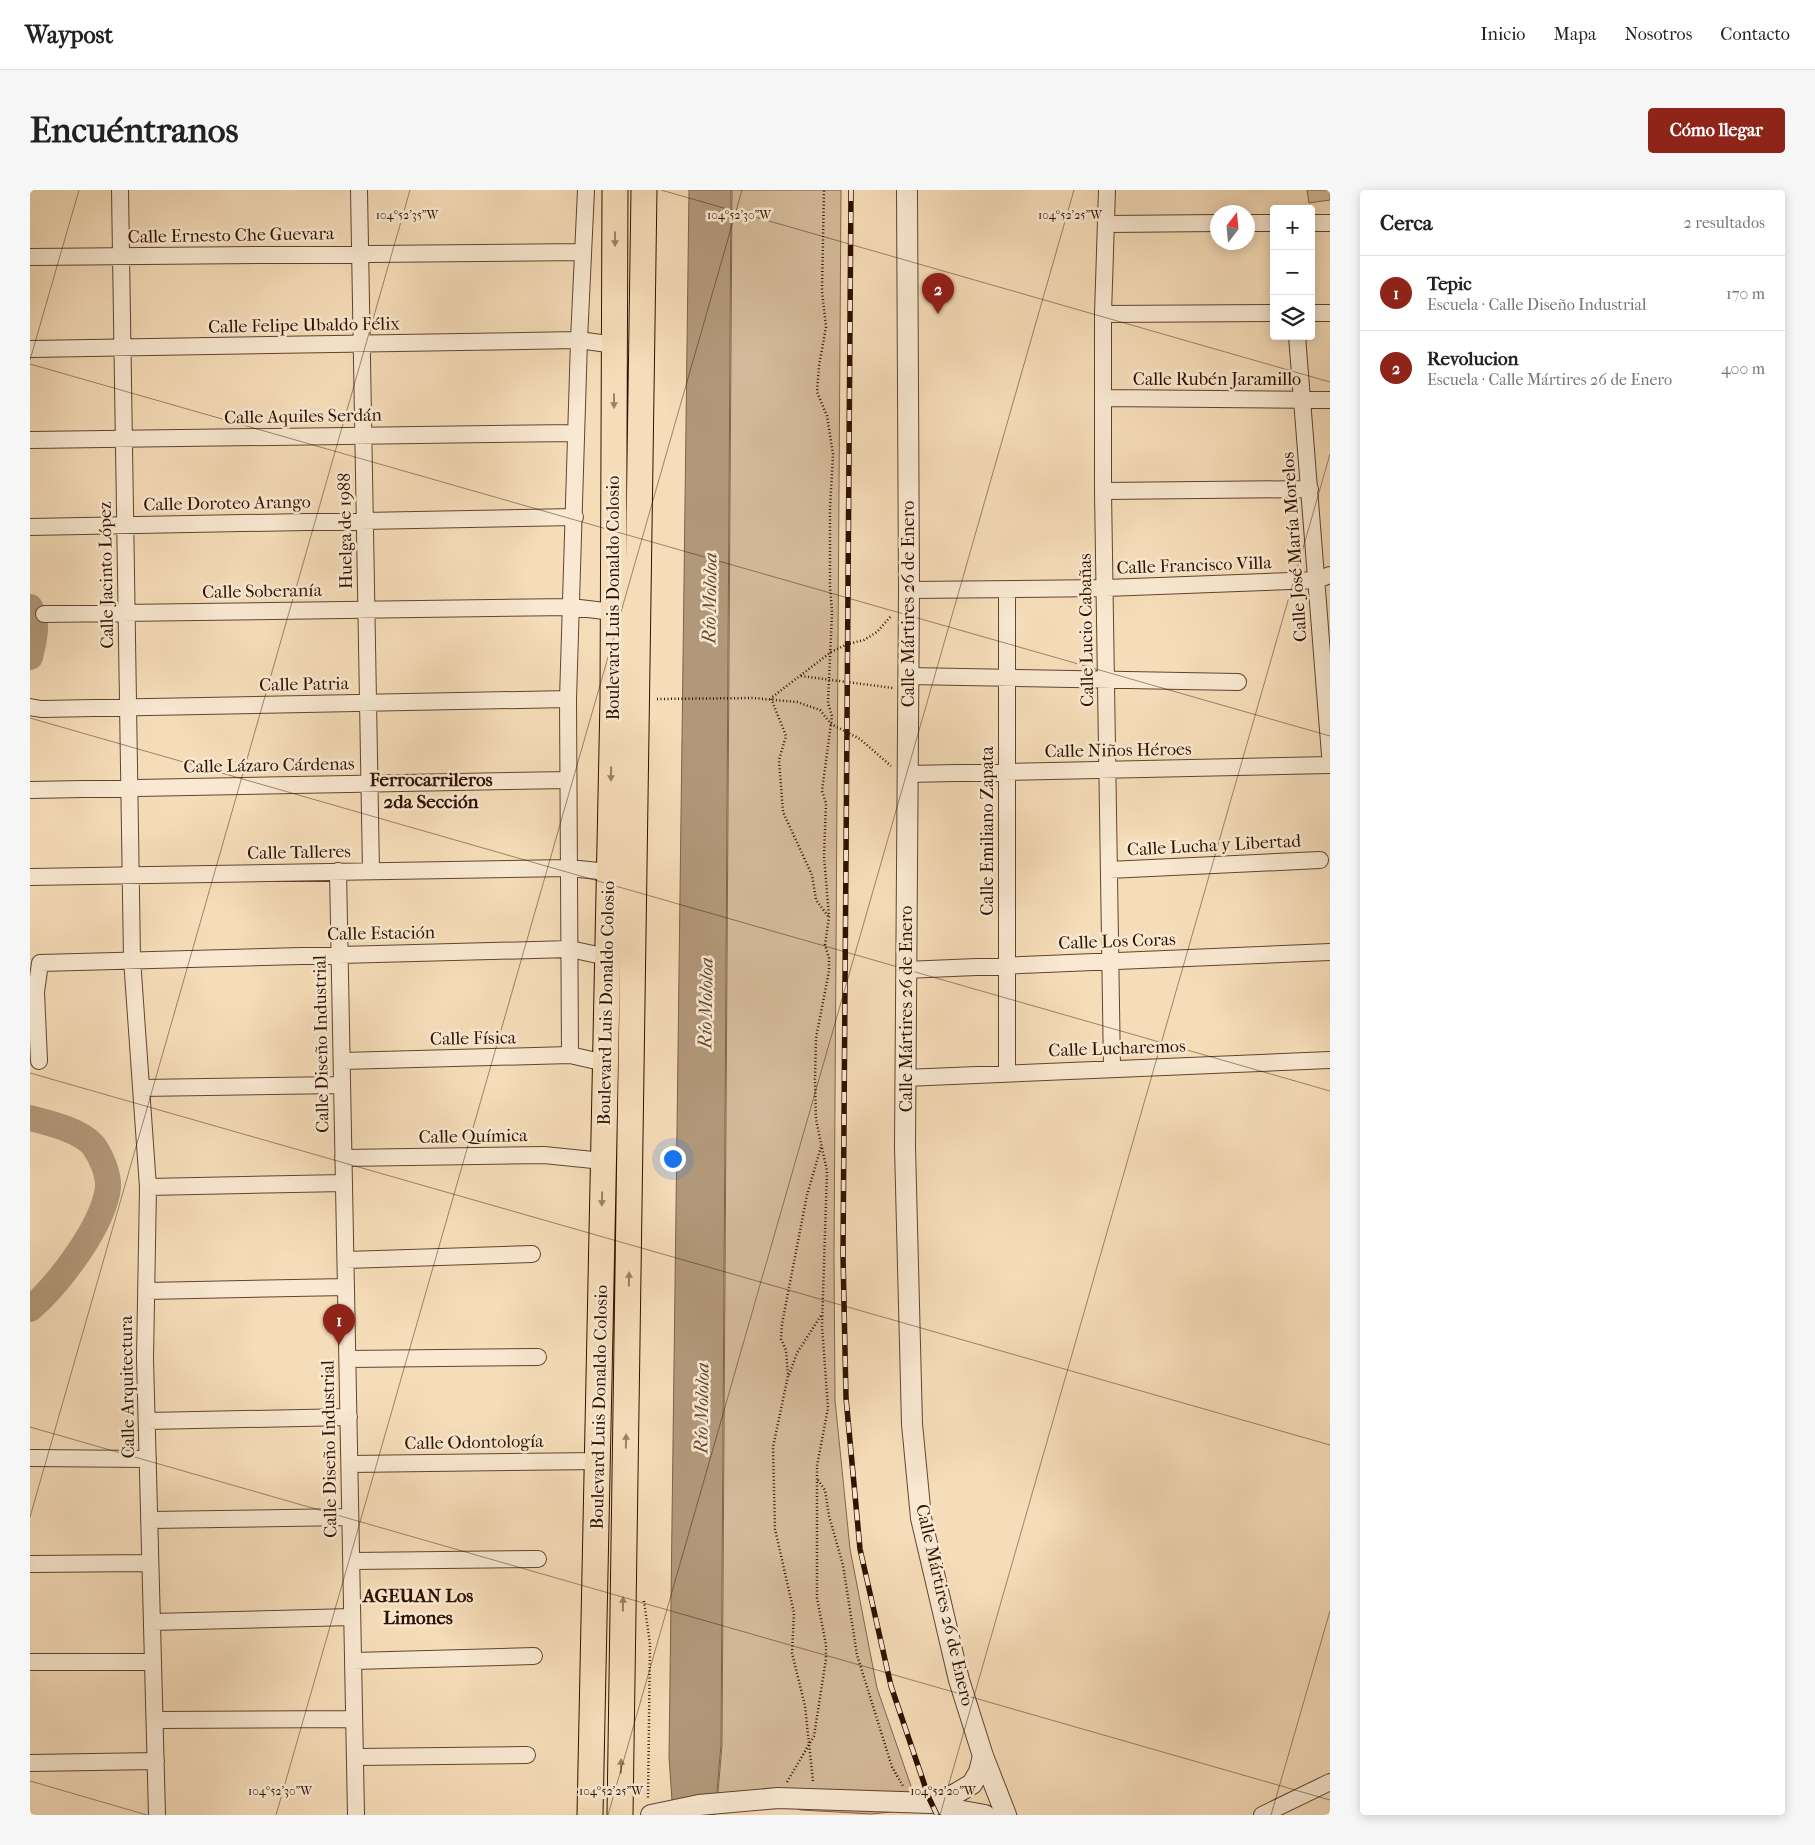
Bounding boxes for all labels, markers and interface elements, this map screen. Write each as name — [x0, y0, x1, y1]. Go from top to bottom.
text: Waypost — [25, 21, 113, 49]
text: Inicio — [1481, 24, 1526, 45]
text: Mapa — [1554, 24, 1596, 45]
text: Nosotros — [1624, 24, 1692, 45]
text: Contacto — [1720, 24, 1790, 45]
button: Cómo llegar — [1648, 108, 1785, 153]
text: Encuéntranos — [30, 110, 238, 151]
north arrow — [1210, 205, 1255, 250]
map controls — [1270, 205, 1315, 340]
button: + — [1270, 205, 1315, 250]
text: 104°52'35"W — [376, 208, 440, 222]
text: 104°52'30"W — [707, 208, 772, 222]
text: 104°52'25"W — [1038, 208, 1103, 222]
text: Cerca — [1380, 211, 1432, 235]
text: 2 resultados — [1684, 213, 1765, 232]
street label: Calle Ernesto Che Guevara — [128, 223, 335, 248]
one-way arrow — [611, 231, 619, 247]
button: − — [1270, 250, 1315, 295]
pin: 2 — [922, 273, 954, 314]
text: Tepic — [1427, 273, 1472, 295]
text: 1 — [1393, 284, 1399, 303]
text: 170 m — [1726, 284, 1765, 303]
button: layers — [1270, 295, 1315, 340]
text: Escuela · Calle Diseño Industrial — [1427, 295, 1646, 314]
street label: Calle Felipe Ubaldo Félix — [208, 313, 401, 338]
text: Revolucion — [1427, 348, 1519, 370]
text: 2 — [1392, 359, 1400, 378]
text: 400 m — [1721, 359, 1765, 378]
street label: Calle Rubén Jaramillo — [1133, 369, 1301, 390]
text: Escuela · Calle Mártires 26 de Enero — [1427, 370, 1672, 389]
one-way arrow — [610, 393, 618, 409]
street label: Calle Aquiles Serdán — [224, 405, 383, 428]
street label: Calle José María Morelos — [1277, 451, 1312, 643]
street label: Huelga de 1988 — [334, 473, 357, 589]
street label: Boulevard Luis Donaldo Colosio — [603, 476, 624, 720]
street label: Calle Doroteo Arango — [143, 492, 311, 515]
street label: Calle Jacinto López — [95, 501, 118, 649]
street label: Calle Mártires 26 de Enero — [898, 501, 919, 707]
water label: Río Mololoa — [698, 552, 722, 646]
street label: Calle Francisco Villa — [1116, 552, 1273, 579]
street label: Calle Lucio Cabañas — [1075, 553, 1098, 707]
street label: Calle Soberanía — [202, 580, 323, 603]
street label: Calle Patria — [259, 673, 350, 696]
street label: Calle Niños Héroes — [1044, 739, 1192, 762]
street label: Calle Emiliano Zapata — [977, 746, 998, 916]
street label: Calle Lázaro Cárdenas — [183, 754, 355, 777]
one-way arrow — [607, 766, 615, 782]
district label: Ferrocarrileros 2da Sección — [368, 769, 493, 813]
street label: Calle Lucha y Libertad — [1126, 830, 1302, 861]
street label: Calle Talleres — [247, 841, 351, 864]
street label: Boulevard Luis Donaldo Colosio — [594, 880, 619, 1126]
street label: Calle Mártires 26 de Enero — [896, 906, 917, 1112]
street label: Calle Estación — [327, 922, 436, 945]
street label: Calle Los Coras — [1058, 929, 1176, 954]
street label: Calle Diseño Industrial — [309, 955, 334, 1133]
water label: Río Mololoa — [694, 957, 718, 1051]
street label: Calle Física — [430, 1027, 517, 1050]
street label: Calle Lucharemos — [1048, 1036, 1186, 1061]
street label: Calle Química — [418, 1125, 528, 1148]
your location — [660, 1146, 686, 1172]
one-way arrow — [598, 1191, 606, 1207]
one-way arrow — [625, 1271, 633, 1287]
street label: Boulevard Luis Donaldo Colosio — [587, 1284, 612, 1530]
pin: 1 — [323, 1304, 355, 1345]
street label: Calle Arquitectura — [116, 1315, 139, 1459]
street label: Calle Diseño Industrial — [317, 1360, 342, 1538]
water label: Río Mololoa — [690, 1362, 714, 1456]
street label: Calle Odontología — [404, 1431, 544, 1454]
one-way arrow — [622, 1433, 630, 1449]
street label: Calle Mártires 26 de Enero — [911, 1502, 978, 1708]
district label: AGEUAN Los Limones — [362, 1585, 473, 1629]
one-way arrow — [620, 1596, 628, 1612]
one-way arrow — [617, 1758, 625, 1774]
text: 104°52'30"W — [248, 1784, 313, 1798]
text: 104°52'25"W — [579, 1784, 644, 1798]
text: 104°52'20"W — [910, 1784, 977, 1798]

